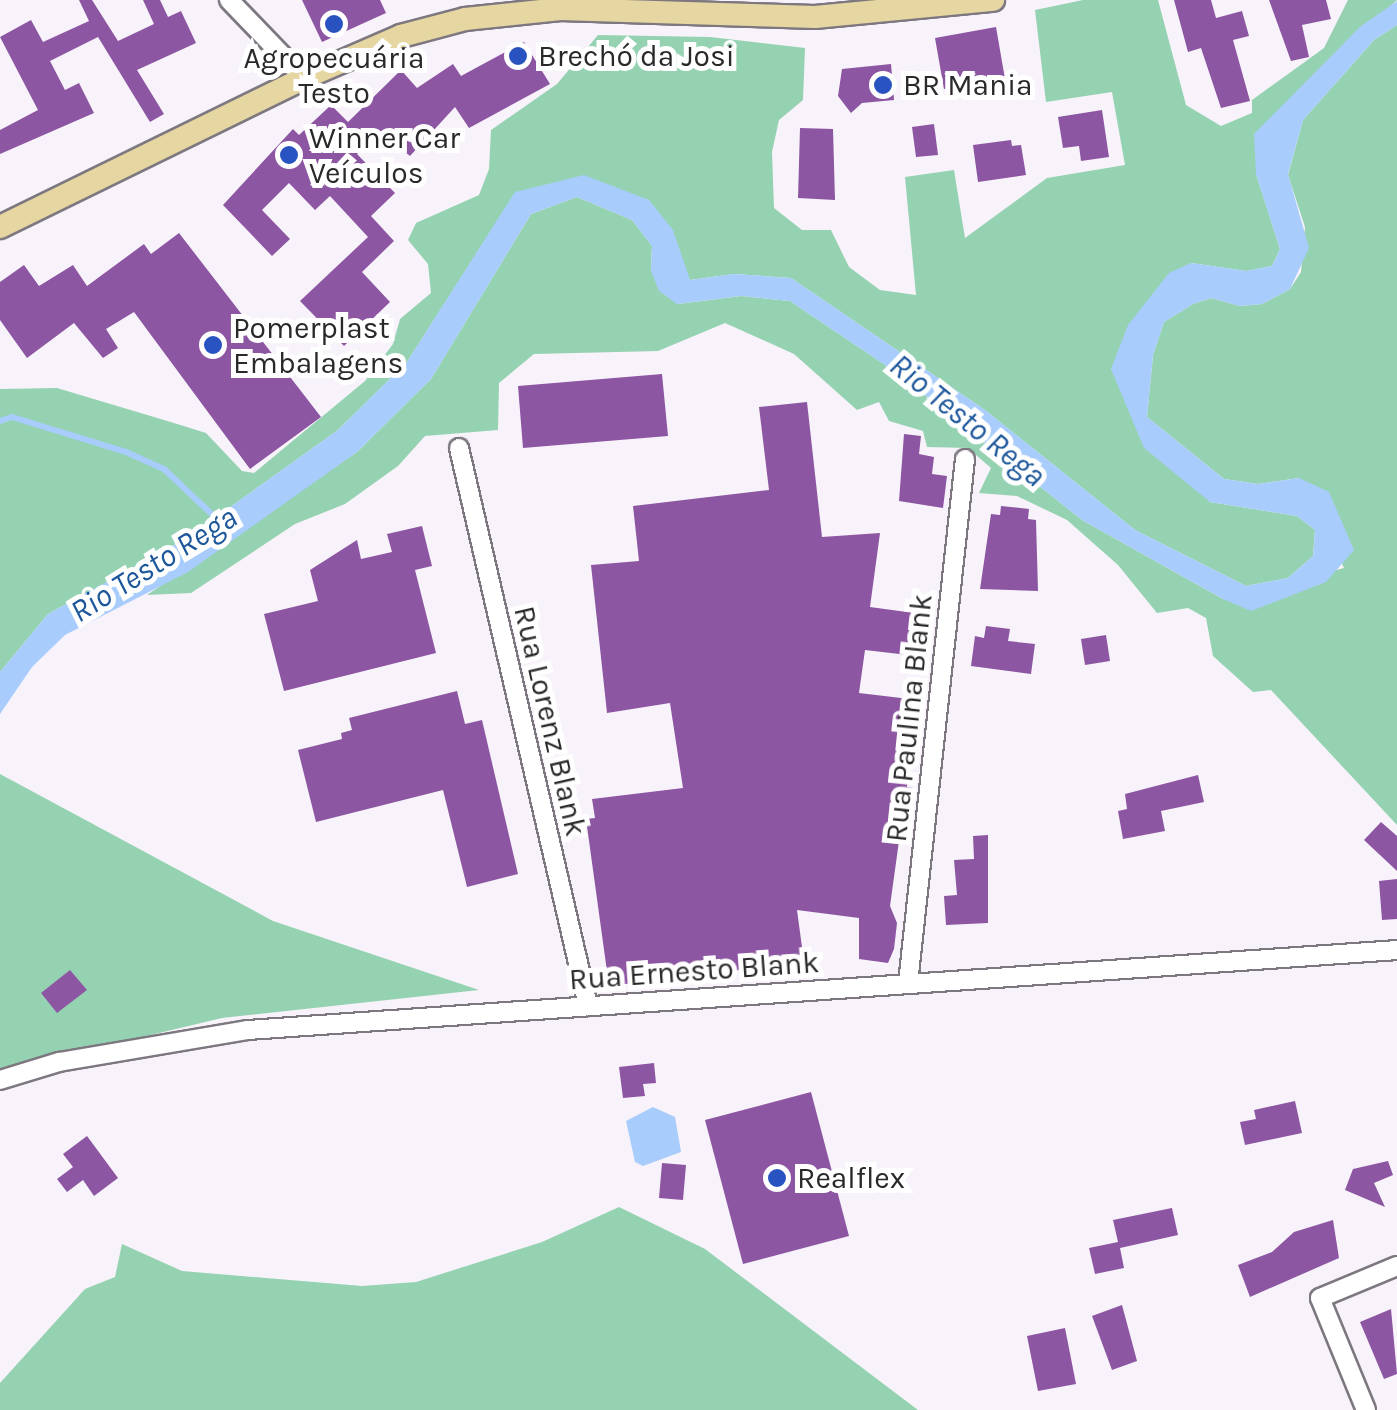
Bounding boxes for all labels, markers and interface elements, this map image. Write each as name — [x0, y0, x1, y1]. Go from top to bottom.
marker: Agropecuária Testo — [323, 13, 345, 35]
place label: Brechó da Josi — [538, 38, 735, 74]
place label: Agropecuária Testo — [244, 40, 424, 110]
marker: Brechó da Josi — [507, 45, 529, 67]
place label: BR Mania — [903, 67, 1033, 103]
marker: BR Mania — [872, 74, 894, 96]
place label: Winner Car Veículos — [309, 120, 460, 190]
marker: Winner Car Veículos — [278, 144, 300, 166]
place label: Pomerplast Embalagens — [233, 310, 403, 380]
marker: Pomerplast Embalagens — [202, 334, 224, 356]
water label: Rio Testo Rega — [881, 347, 1053, 495]
water label: Rio Testo Rega — [64, 499, 244, 631]
street label: Rua Paulina Blank — [878, 592, 940, 844]
street label: Rua Lorenz Blank — [506, 603, 594, 839]
street label: Rua Ernesto Blank — [568, 944, 820, 998]
place label: Realflex — [797, 1160, 905, 1196]
marker: Realflex — [766, 1167, 788, 1189]

